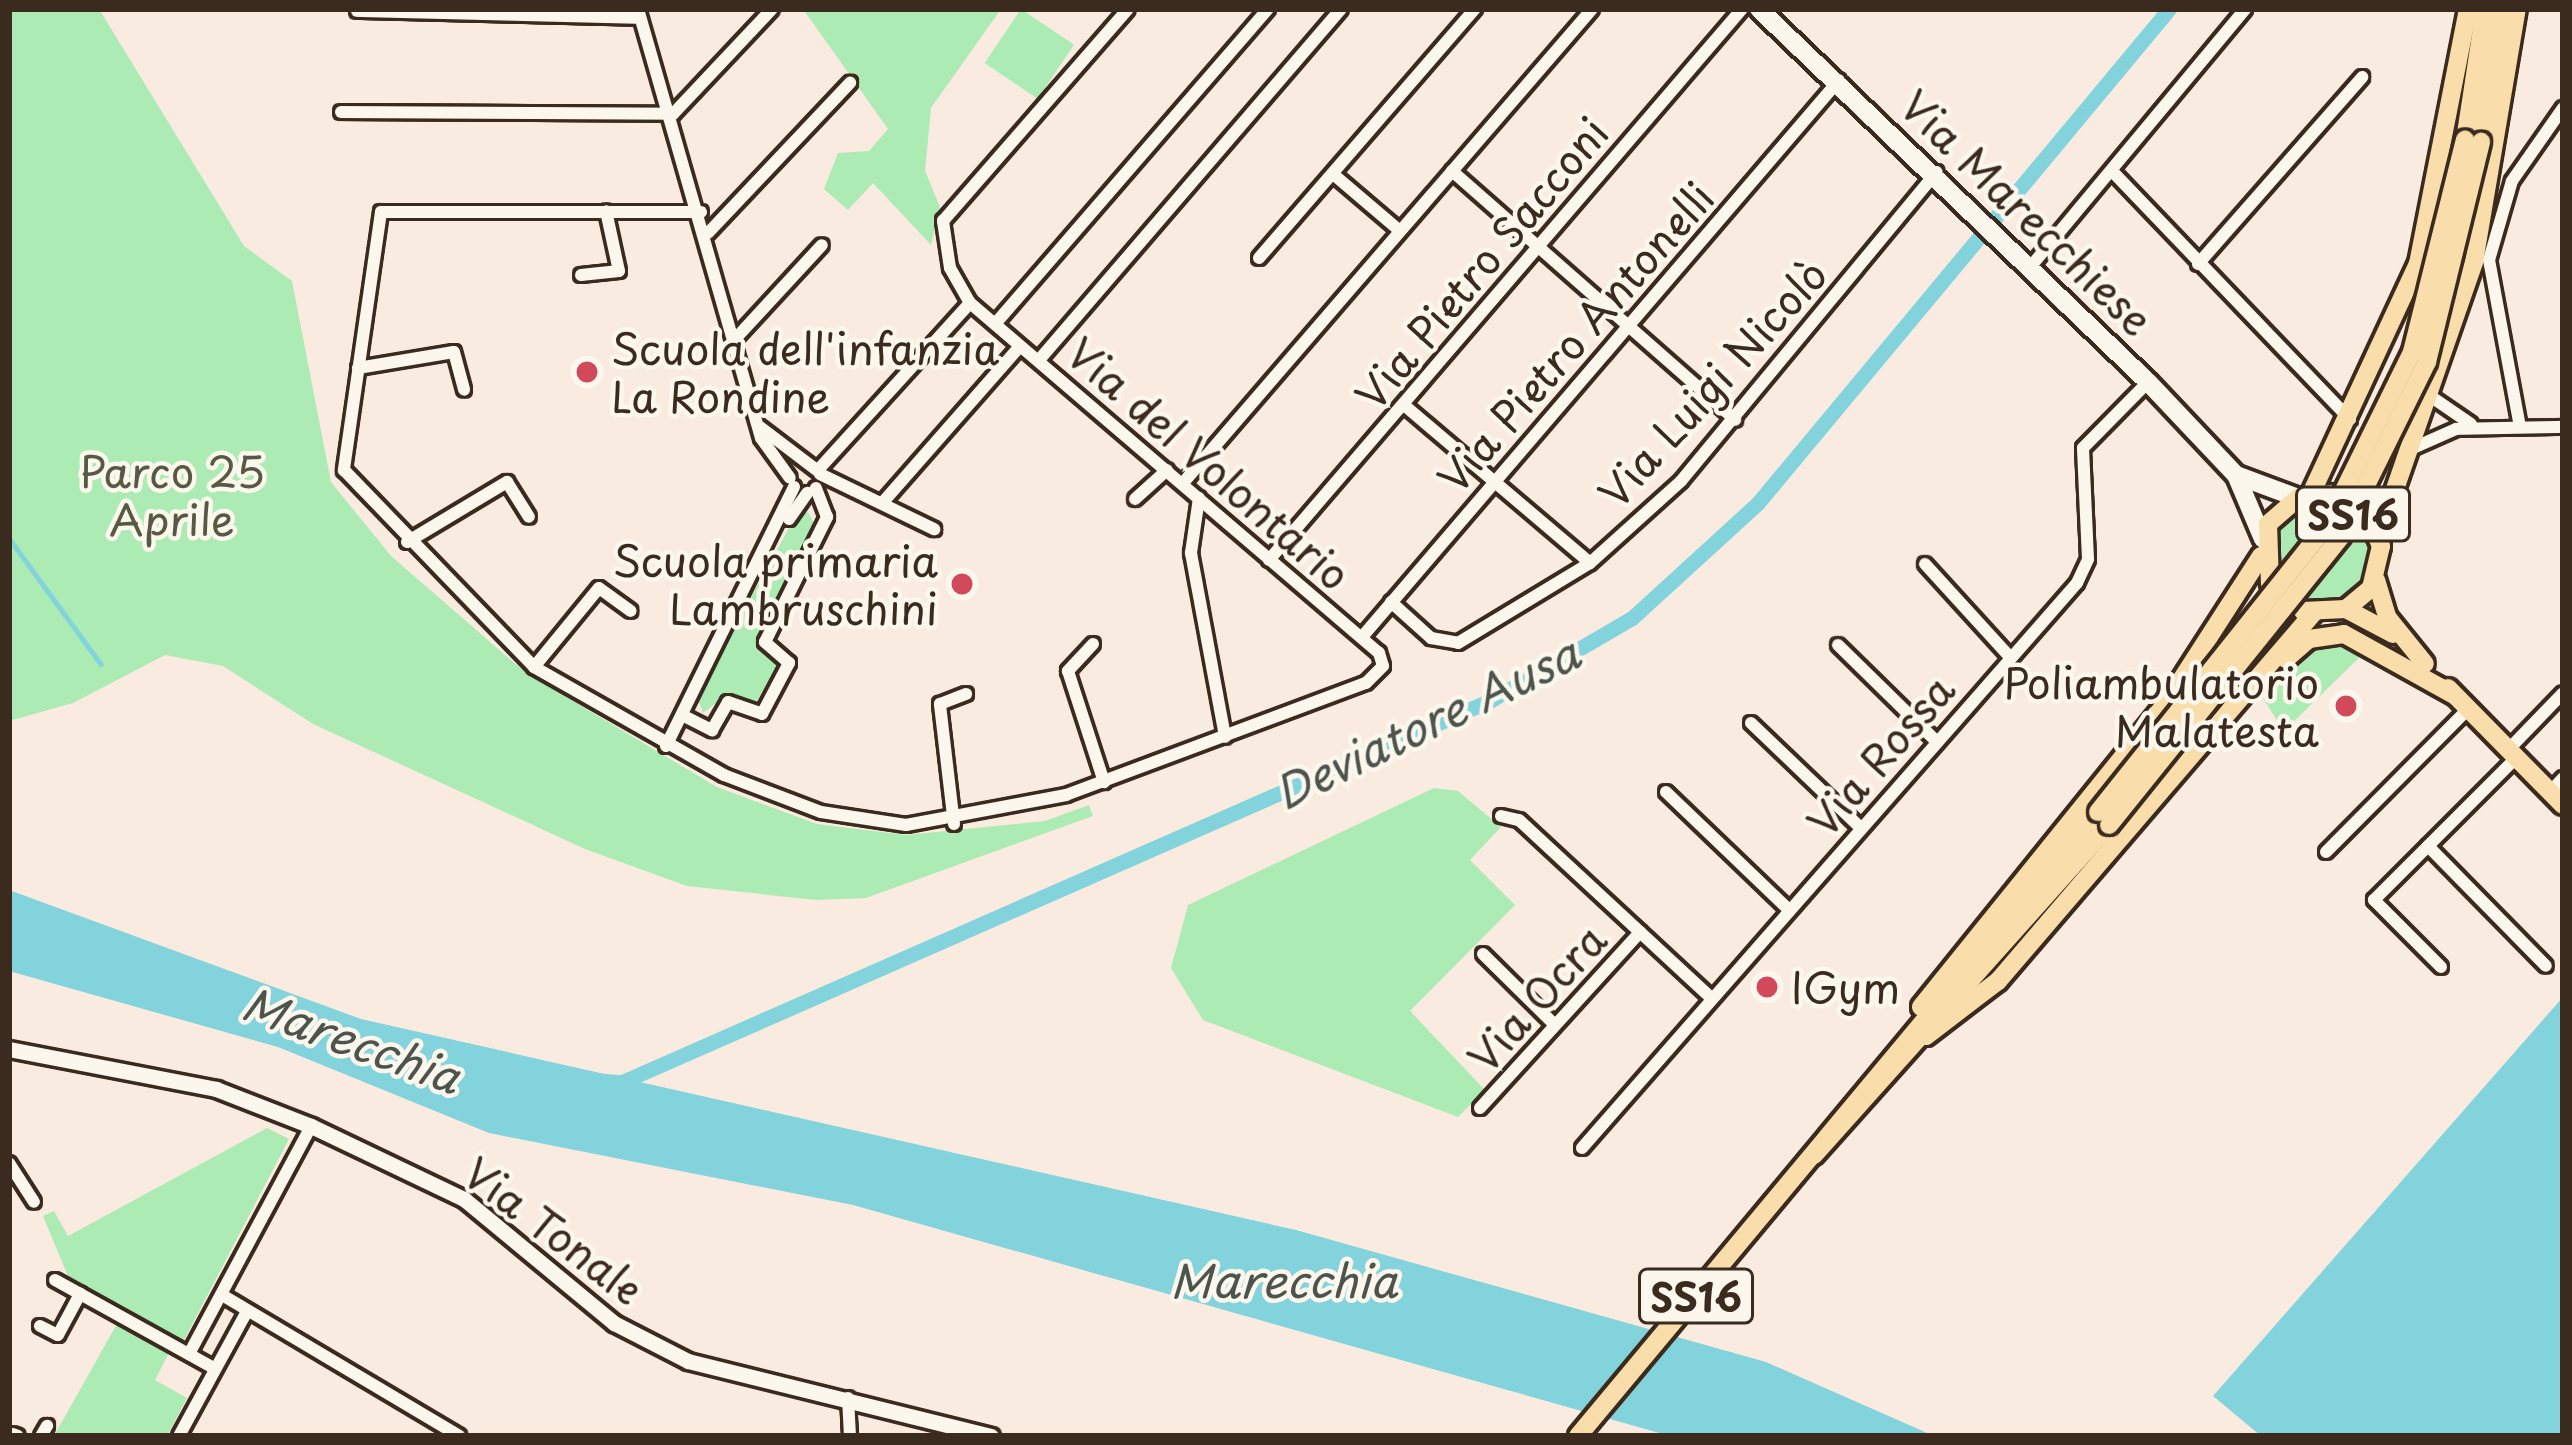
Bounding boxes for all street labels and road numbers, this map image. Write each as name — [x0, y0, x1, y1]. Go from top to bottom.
street label: Via Marecchiese — [1891, 79, 2163, 345]
street label: Via Pietro Sacconi — [1345, 108, 1617, 418]
street label: Via Pietro Antonelli — [1427, 172, 1723, 502]
street label: Via Luigi Nicolò — [1588, 249, 1836, 517]
street label: Via del Volontario — [1058, 327, 1360, 599]
road number: SS16 — [2293, 481, 2413, 547]
street label: Via Rossa — [1797, 664, 1963, 846]
street label: Via Ocra — [1457, 914, 1615, 1082]
street label: Via Tonale — [454, 1146, 654, 1314]
road number: SS16 — [1636, 1263, 1756, 1329]

